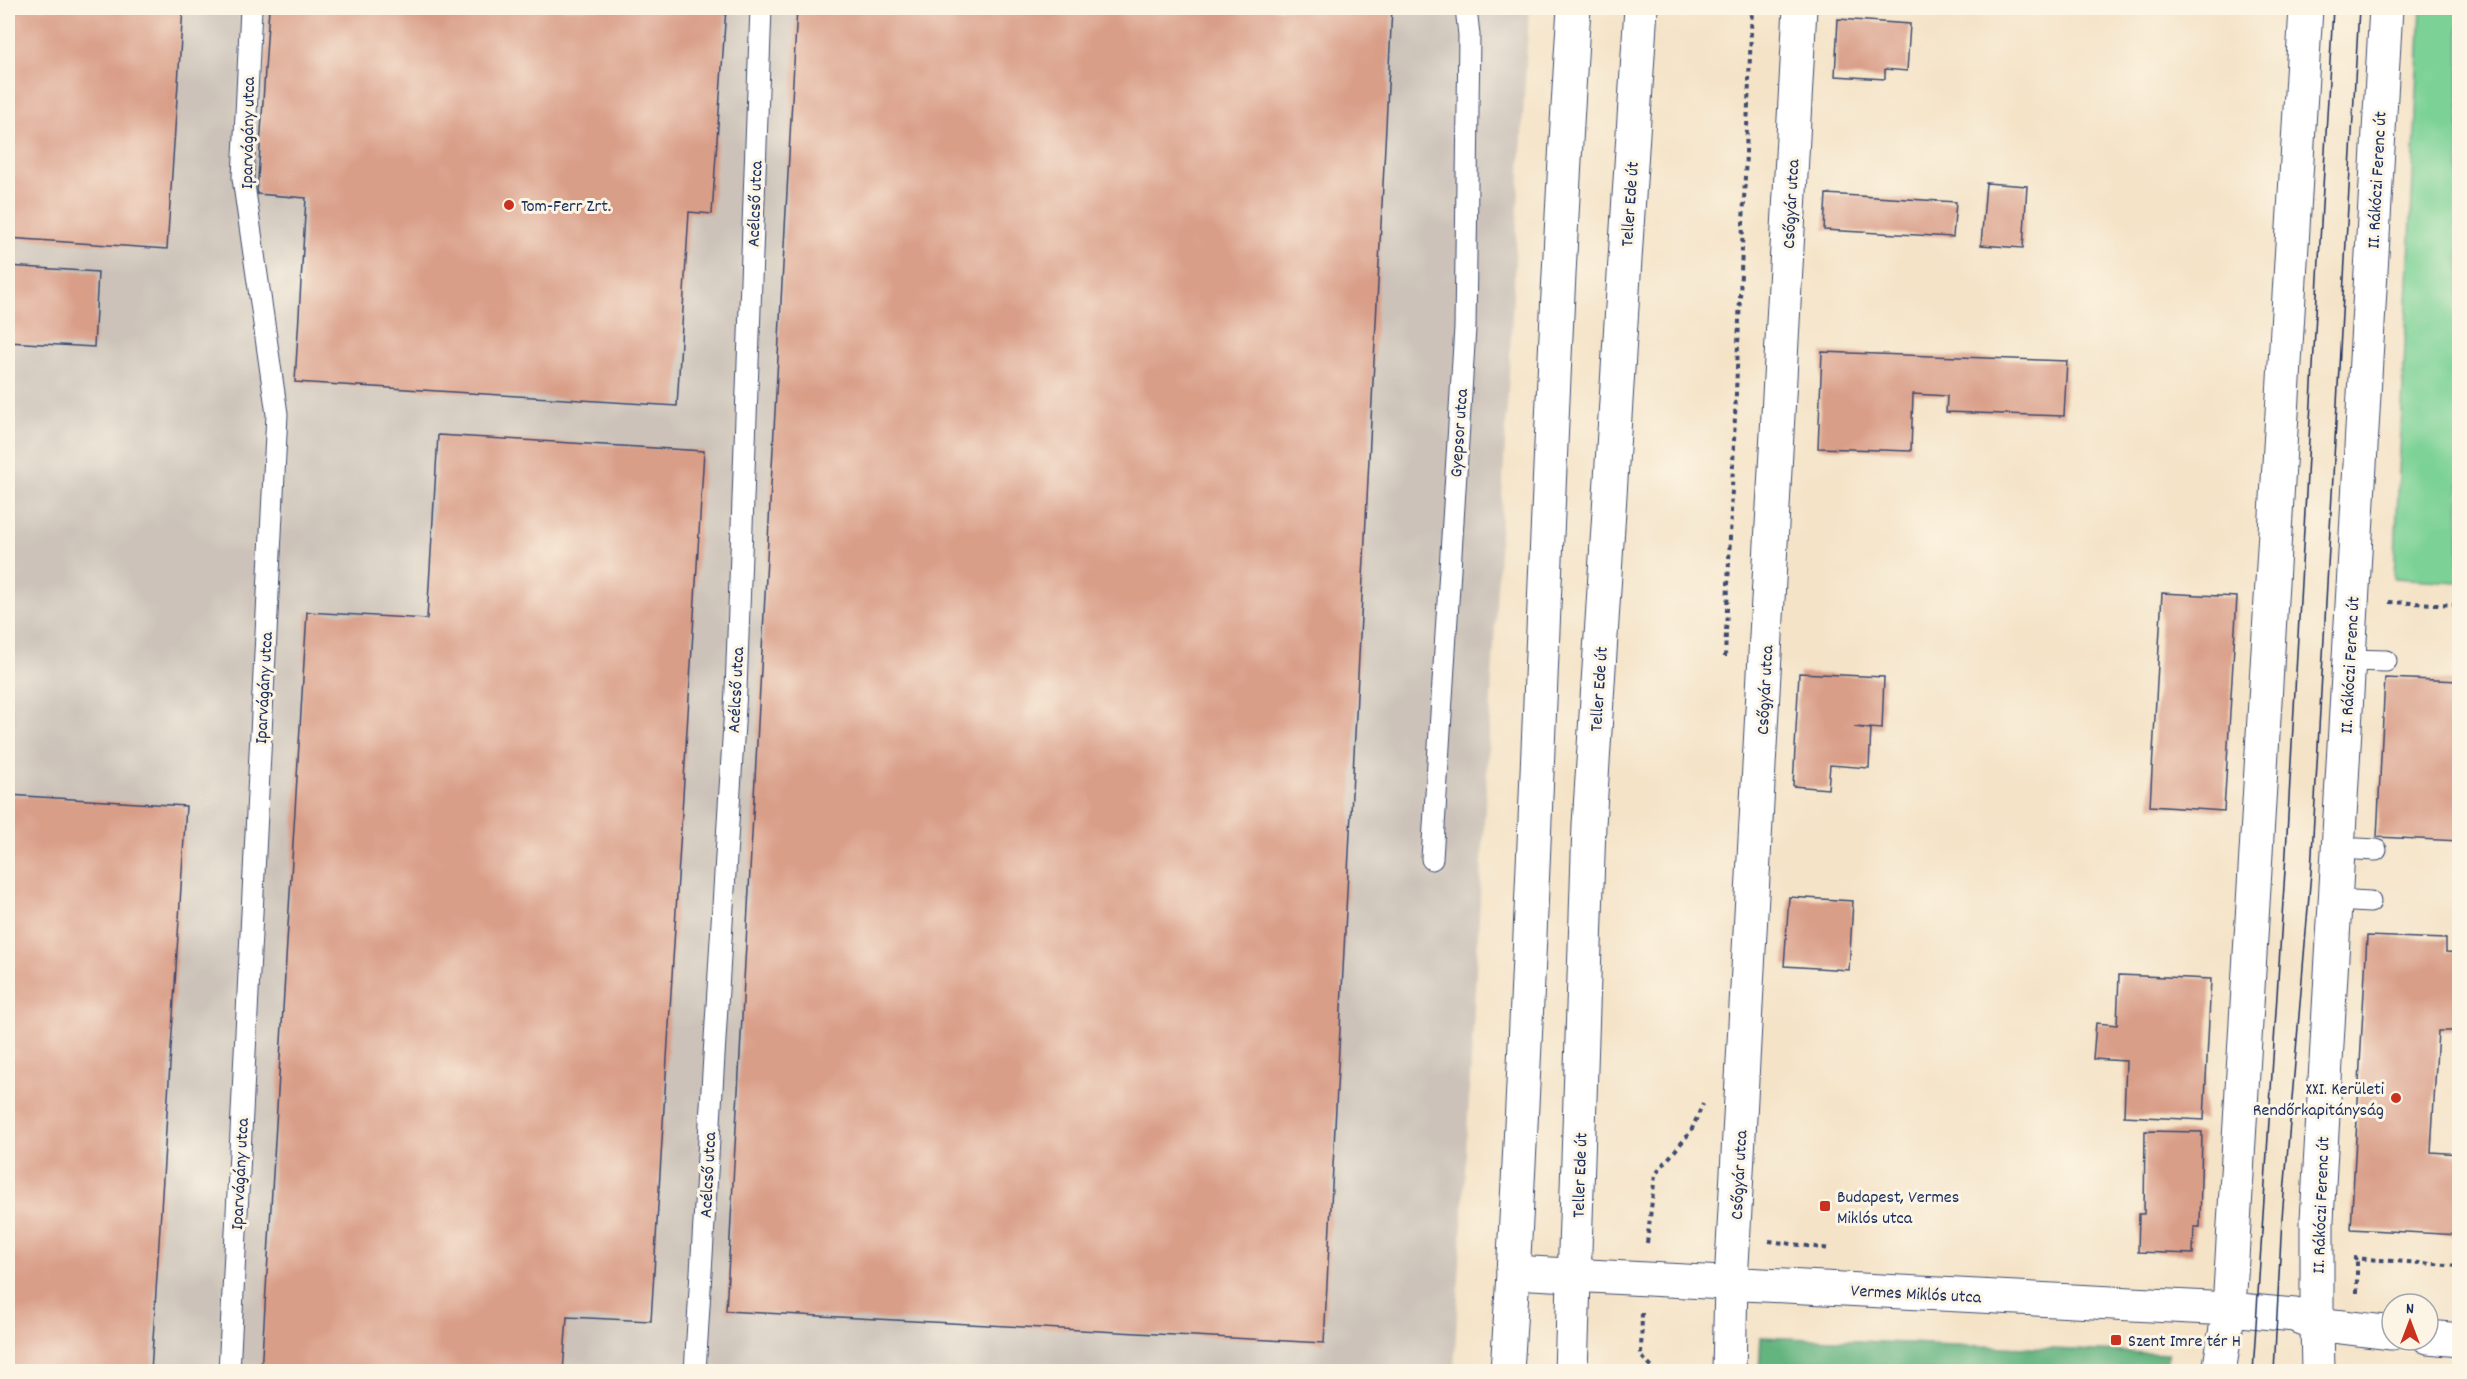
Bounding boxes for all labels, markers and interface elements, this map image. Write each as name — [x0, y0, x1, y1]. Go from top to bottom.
street label: Iparvágány utca — [236, 76, 263, 189]
street label: II. Rákóczi Ferenc út — [2362, 110, 2395, 249]
street label: Csőgyár utca — [1778, 158, 1807, 249]
street label: Acélcső utca — [743, 160, 771, 248]
street label: Teller Ede út — [1616, 160, 1647, 248]
place label: Tom-Ferr Zrt. — [521, 195, 611, 220]
marker: Tom-Ferr Zrt. — [502, 198, 516, 212]
street label: Gyepsor utca — [1445, 387, 1476, 478]
street label: II. Rákóczi Ferenc út — [2335, 595, 2368, 734]
street label: Iparvágány utca — [250, 631, 281, 745]
street label: Csőgyár utca — [1752, 644, 1781, 735]
street label: Teller Ede út — [1585, 645, 1616, 733]
street label: Acélcső utca — [723, 646, 752, 734]
place label: XXI. Kerületi Rendőrkapitányság — [2253, 1078, 2384, 1124]
marker: XXI. Kerületi Rendőrkapitányság — [2389, 1091, 2403, 1105]
street label: Iparvágány utca — [226, 1117, 257, 1231]
street label: Csőgyár utca — [1726, 1129, 1755, 1220]
street label: Acélcső utca — [695, 1131, 724, 1219]
street label: Teller Ede út — [1568, 1132, 1595, 1218]
street label: II. Rákóczi Ferenc út — [2308, 1136, 2337, 1274]
place label: Budapest, Vermes Miklós utca — [1837, 1186, 1959, 1232]
marker: Budapest, Vermes Miklós utca — [1818, 1199, 1832, 1213]
street label: Vermes Miklós utca — [1850, 1280, 1982, 1311]
north arrow — [2380, 1292, 2440, 1352]
text: N — [2406, 1298, 2414, 1321]
place label: Szent Imre tér H — [2128, 1330, 2241, 1355]
marker: Szent Imre tér H — [2109, 1333, 2123, 1347]

